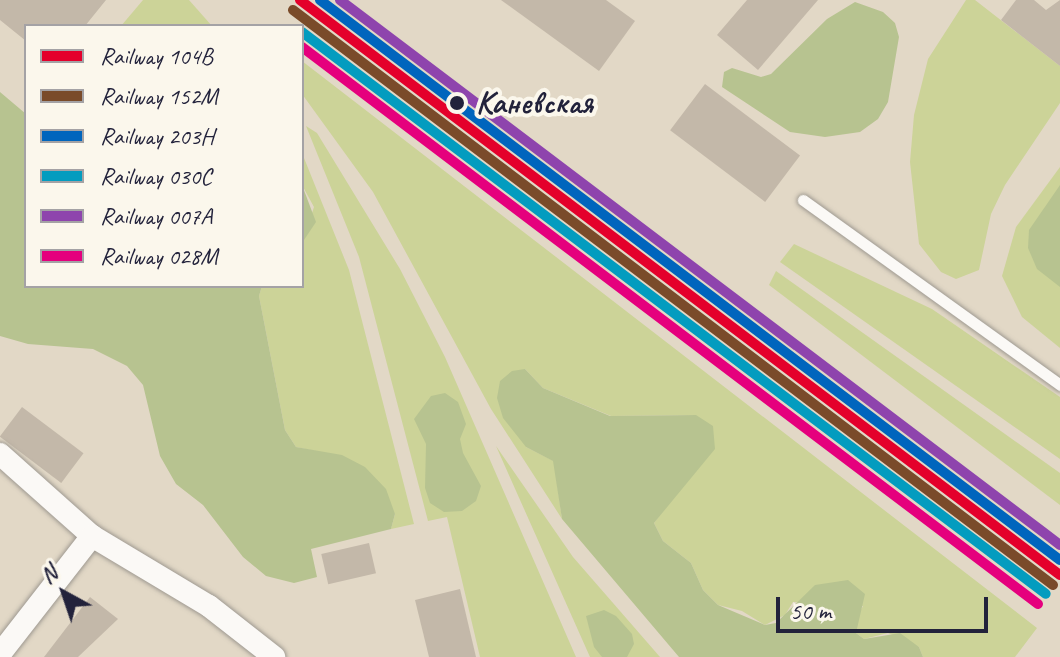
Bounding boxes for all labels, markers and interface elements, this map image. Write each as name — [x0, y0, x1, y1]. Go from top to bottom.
legend — [24, 24, 304, 288]
text: Railway 104В — [100, 41, 213, 71]
text: Railway 152М — [100, 81, 218, 111]
place label: Каневская — [476, 84, 593, 122]
marker: Каневская — [445, 91, 469, 115]
text: Railway 203Н — [100, 121, 214, 151]
text: Railway 030C — [100, 161, 212, 191]
text: Railway 007А — [100, 201, 212, 231]
text: Railway 028М — [100, 241, 218, 271]
north arrow — [24, 553, 104, 633]
text: N — [34, 560, 63, 590]
scale bar — [780, 581, 992, 631]
text: 50 m — [790, 596, 831, 626]

